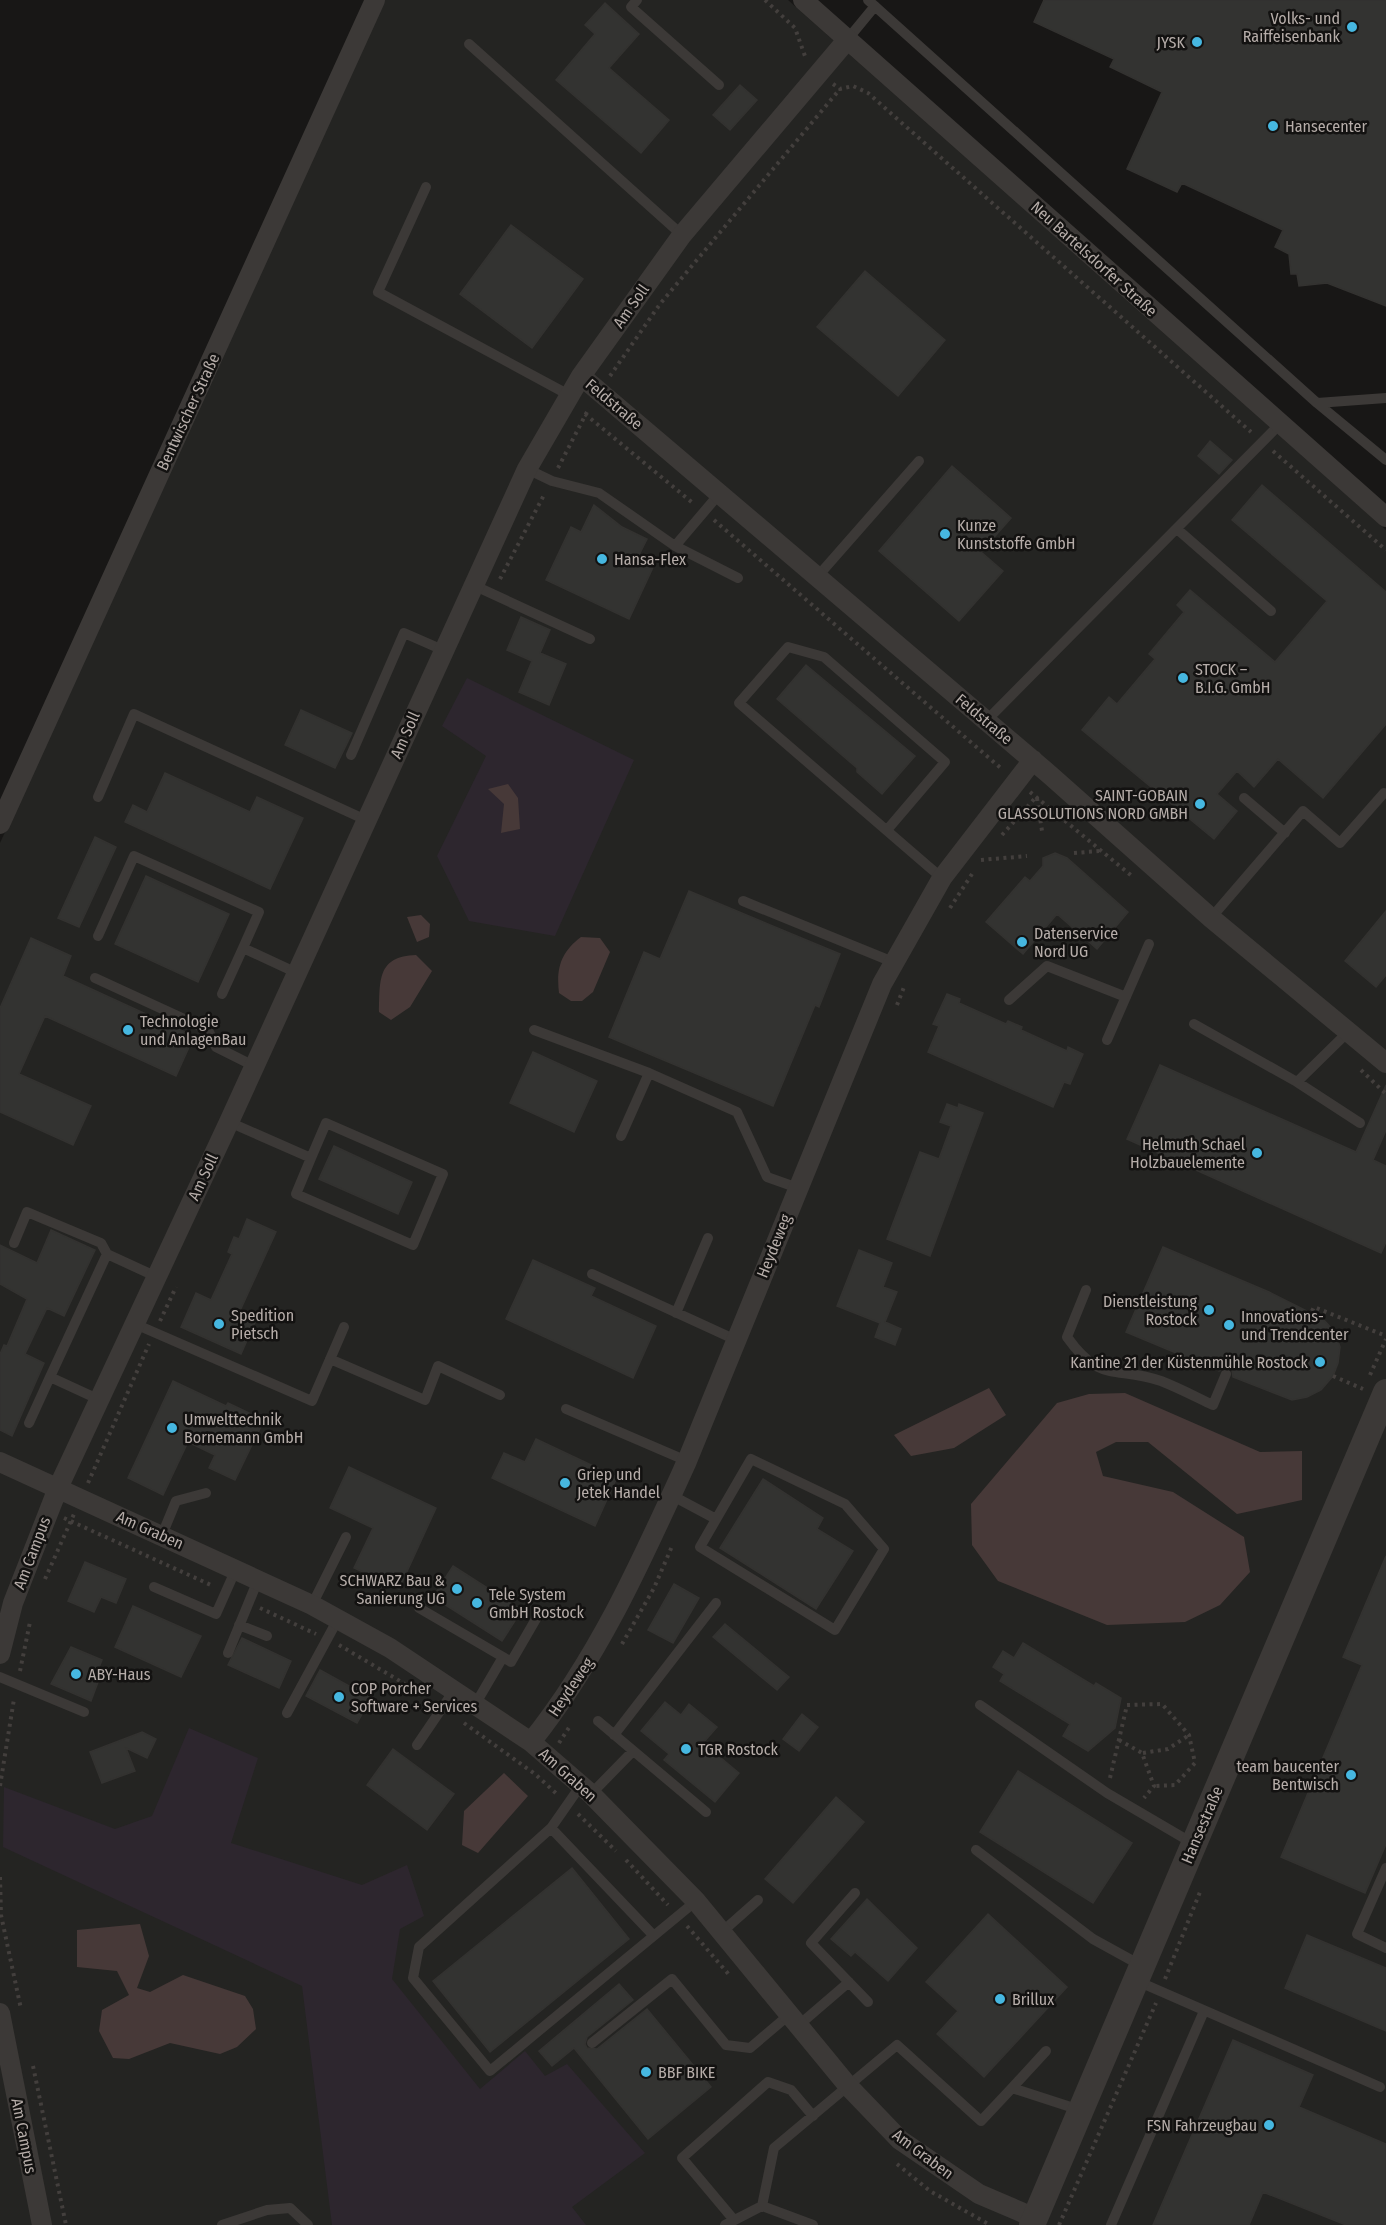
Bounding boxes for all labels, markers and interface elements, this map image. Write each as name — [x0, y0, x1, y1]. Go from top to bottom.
place label: Volks- und Raiffeisenbank — [1243, 9, 1341, 46]
marker: Volks- und Raiffeisenbank — [1345, 20, 1359, 34]
place label: JYSK — [1157, 33, 1186, 52]
marker: JYSK — [1190, 35, 1204, 49]
place label: Hansecenter — [1285, 117, 1367, 136]
marker: Hansecenter — [1266, 119, 1280, 133]
street label: Neu Bartelsdorfer Straße — [1027, 197, 1161, 321]
street label: Am Soll — [609, 280, 653, 332]
street label: Bentwischer Straße — [153, 350, 223, 473]
street label: Feldstraße — [582, 375, 646, 433]
place label: Kunze Kunststoffe GmbH — [957, 516, 1075, 553]
marker: Kunze Kunststoffe GmbH — [938, 527, 952, 541]
place label: Hansa-Flex — [614, 550, 686, 569]
marker: Hansa-Flex — [595, 552, 609, 566]
place label: STOCK – B.I.G. GmbH — [1195, 660, 1270, 697]
marker: STOCK – B.I.G. GmbH — [1176, 671, 1190, 685]
street label: Feldstraße — [952, 690, 1016, 748]
street label: Am Soll — [386, 709, 424, 761]
place label: SAINT-GOBAIN GLASSOLUTIONS NORD GMBH — [998, 786, 1188, 823]
marker: SAINT-GOBAIN GLASSOLUTIONS NORD GMBH — [1193, 797, 1207, 811]
place label: Datenservice Nord UG — [1034, 924, 1118, 961]
marker: Datenservice Nord UG — [1015, 935, 1029, 949]
place label: Technologie und AnlagenBau — [140, 1012, 246, 1049]
marker: Technologie und AnlagenBau — [121, 1023, 135, 1037]
place label: Helmuth Schael Holzbauelemente — [1130, 1135, 1245, 1172]
marker: Helmuth Schael Holzbauelemente — [1250, 1146, 1264, 1160]
street label: Am Soll — [184, 1151, 222, 1203]
street label: Heydeweg — [753, 1211, 796, 1281]
place label: Dienstleistung Rostock — [1103, 1292, 1198, 1329]
marker: Dienstleistung Rostock — [1202, 1303, 1216, 1317]
place label: Spedition Pietsch — [231, 1306, 294, 1343]
place label: Innovations- und Trendcenter — [1241, 1307, 1349, 1344]
marker: Spedition Pietsch — [212, 1317, 226, 1331]
marker: Innovations- und Trendcenter — [1222, 1318, 1236, 1332]
place label: Kantine 21 der Küstenmühle Rostock — [1070, 1353, 1309, 1372]
marker: Kantine 21 der Küstenmühle Rostock — [1313, 1355, 1327, 1369]
place label: Umwelttechnik Bornemann GmbH — [184, 1410, 304, 1447]
marker: Umwelttechnik Bornemann GmbH — [165, 1421, 179, 1435]
place label: Griep und Jetek Handel — [577, 1465, 660, 1502]
marker: Griep und Jetek Handel — [558, 1476, 572, 1490]
street label: Am Graben — [114, 1507, 186, 1553]
street label: Am Campus — [9, 1514, 55, 1592]
place label: SCHWARZ Bau & Sanierung UG — [340, 1571, 445, 1608]
marker: SCHWARZ Bau & Sanierung UG — [450, 1582, 464, 1596]
place label: Tele System GmbH Rostock — [489, 1585, 584, 1622]
marker: Tele System GmbH Rostock — [470, 1596, 484, 1610]
street label: Heydeweg — [544, 1654, 598, 1720]
place label: ABY-Haus — [88, 1665, 151, 1684]
marker: ABY-Haus — [69, 1667, 83, 1681]
place label: COP Porcher Software + Services — [351, 1679, 477, 1716]
marker: COP Porcher Software + Services — [332, 1690, 346, 1704]
place label: TGR Rostock — [698, 1740, 778, 1759]
marker: TGR Rostock — [679, 1742, 693, 1756]
street label: Am Graben — [535, 1744, 601, 1806]
place label: team baucenter Bentwisch — [1236, 1757, 1339, 1794]
marker: team baucenter Bentwisch — [1344, 1768, 1358, 1782]
street label: Hansestraße — [1177, 1783, 1227, 1867]
place label: Brillux — [1012, 1990, 1054, 2009]
marker: Brillux — [993, 1992, 1007, 2006]
place label: BBF BIKE — [658, 2063, 715, 2082]
marker: BBF BIKE — [639, 2065, 653, 2079]
street label: Am Campus — [7, 2097, 41, 2175]
place label: FSN Fahrzeugbau — [1147, 2116, 1257, 2135]
marker: FSN Fahrzeugbau — [1262, 2118, 1276, 2132]
street label: Am Graben — [889, 2125, 957, 2183]

